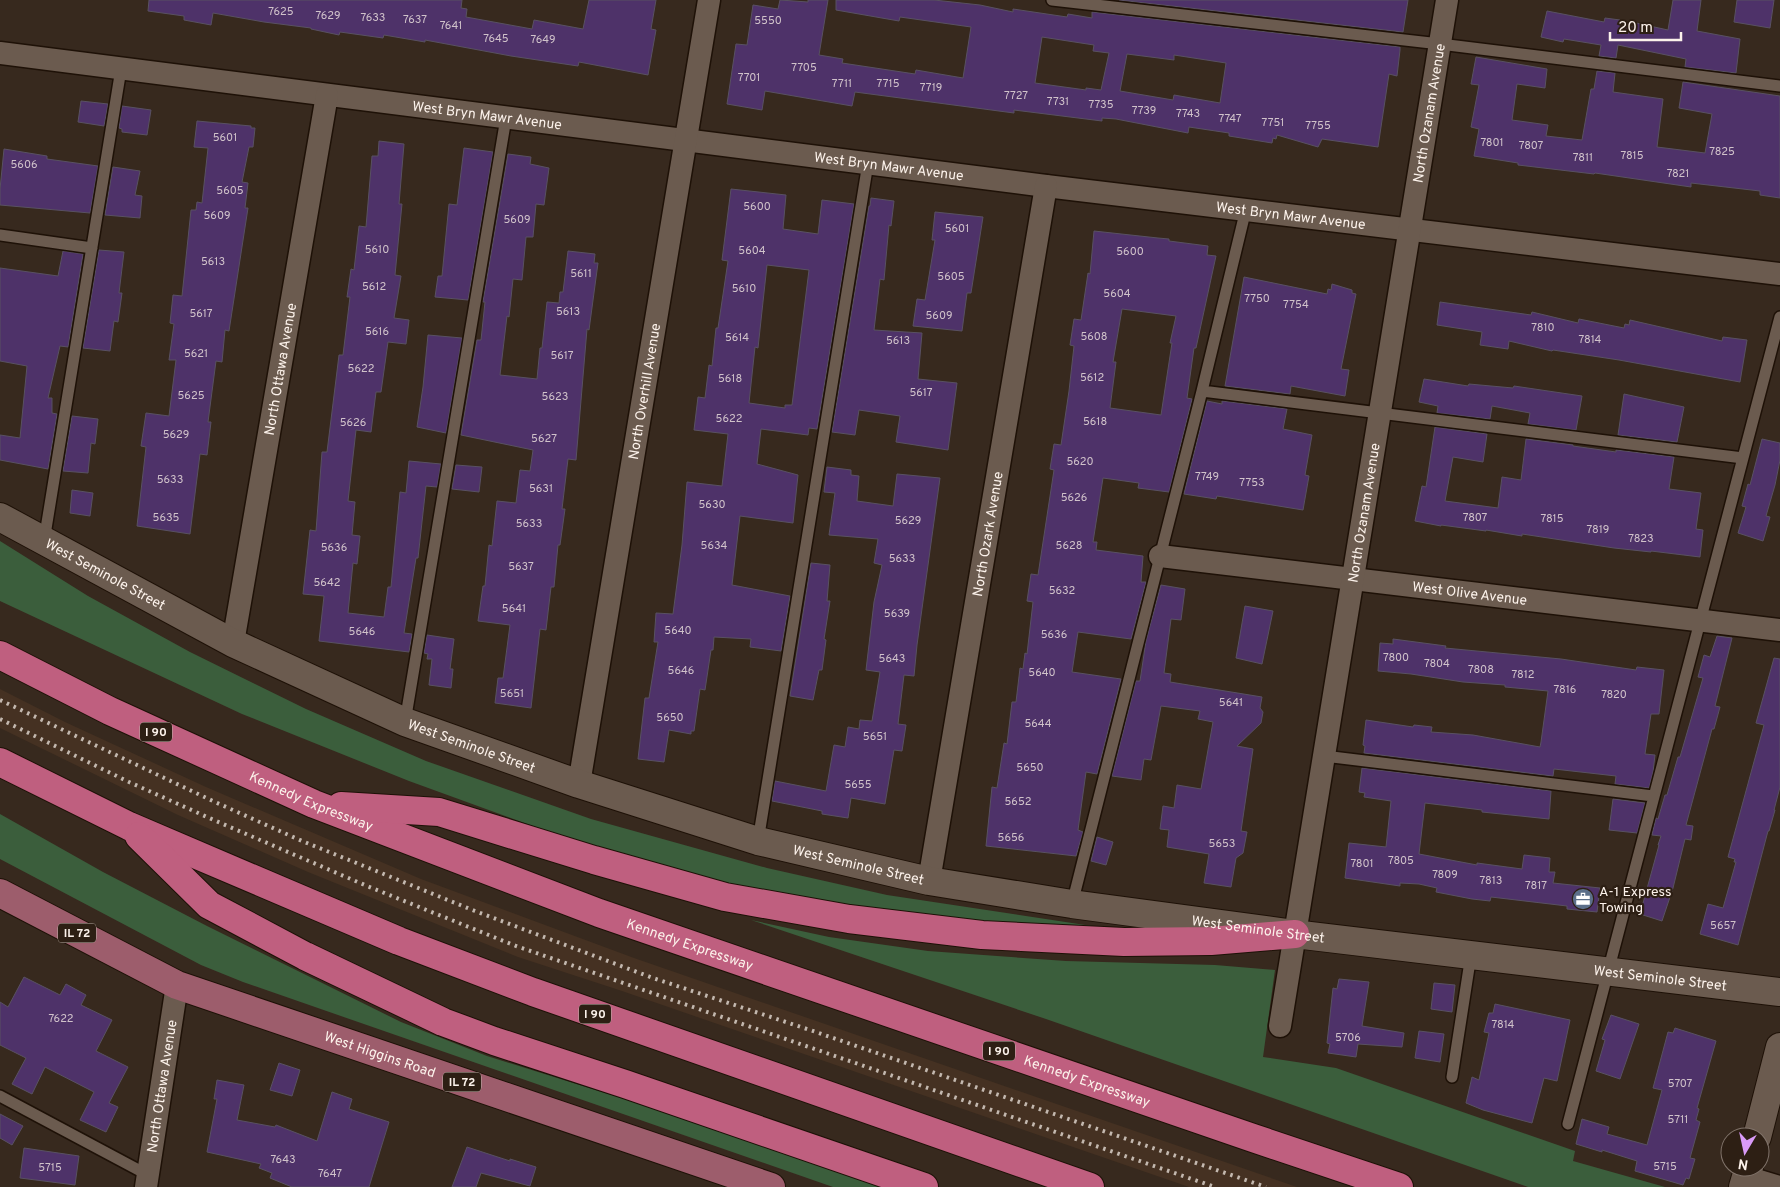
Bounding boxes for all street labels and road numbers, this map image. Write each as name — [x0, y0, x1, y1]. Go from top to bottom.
street label: North Ozanam Avenue — [1410, 42, 1450, 184]
street label: West Bryn Mawr Avenue — [411, 98, 563, 134]
street label: West Bryn Mawr Avenue — [813, 150, 964, 185]
street label: West Bryn Mawr Avenue — [1215, 199, 1366, 234]
street label: North Ottawa Avenue — [262, 302, 301, 437]
street label: North Overhill Avenue — [626, 322, 665, 461]
street label: North Ozanam Avenue — [1345, 442, 1385, 584]
street label: North Ozark Avenue — [970, 470, 1008, 598]
street label: West Seminole Street — [42, 536, 168, 615]
street label: West Olive Avenue — [1411, 579, 1528, 610]
street label: West Seminole Street — [405, 717, 537, 778]
road number: I 90 — [140, 722, 172, 742]
street label: Kennedy Expressway — [246, 769, 375, 836]
street label: West Seminole Street — [791, 842, 925, 890]
street label: West Seminole Street — [1190, 913, 1326, 947]
street label: Kennedy Expressway — [624, 916, 755, 975]
road number: IL 72 — [58, 924, 96, 942]
street label: West Seminole Street — [1592, 963, 1728, 996]
road number: I 90 — [579, 1004, 611, 1024]
street label: North Ottawa Avenue — [144, 1019, 182, 1154]
street label: West Higgins Road — [322, 1029, 438, 1082]
road number: I 90 — [983, 1042, 1015, 1060]
street label: Kennedy Expressway — [1021, 1053, 1152, 1112]
road number: IL 72 — [443, 1072, 481, 1092]

